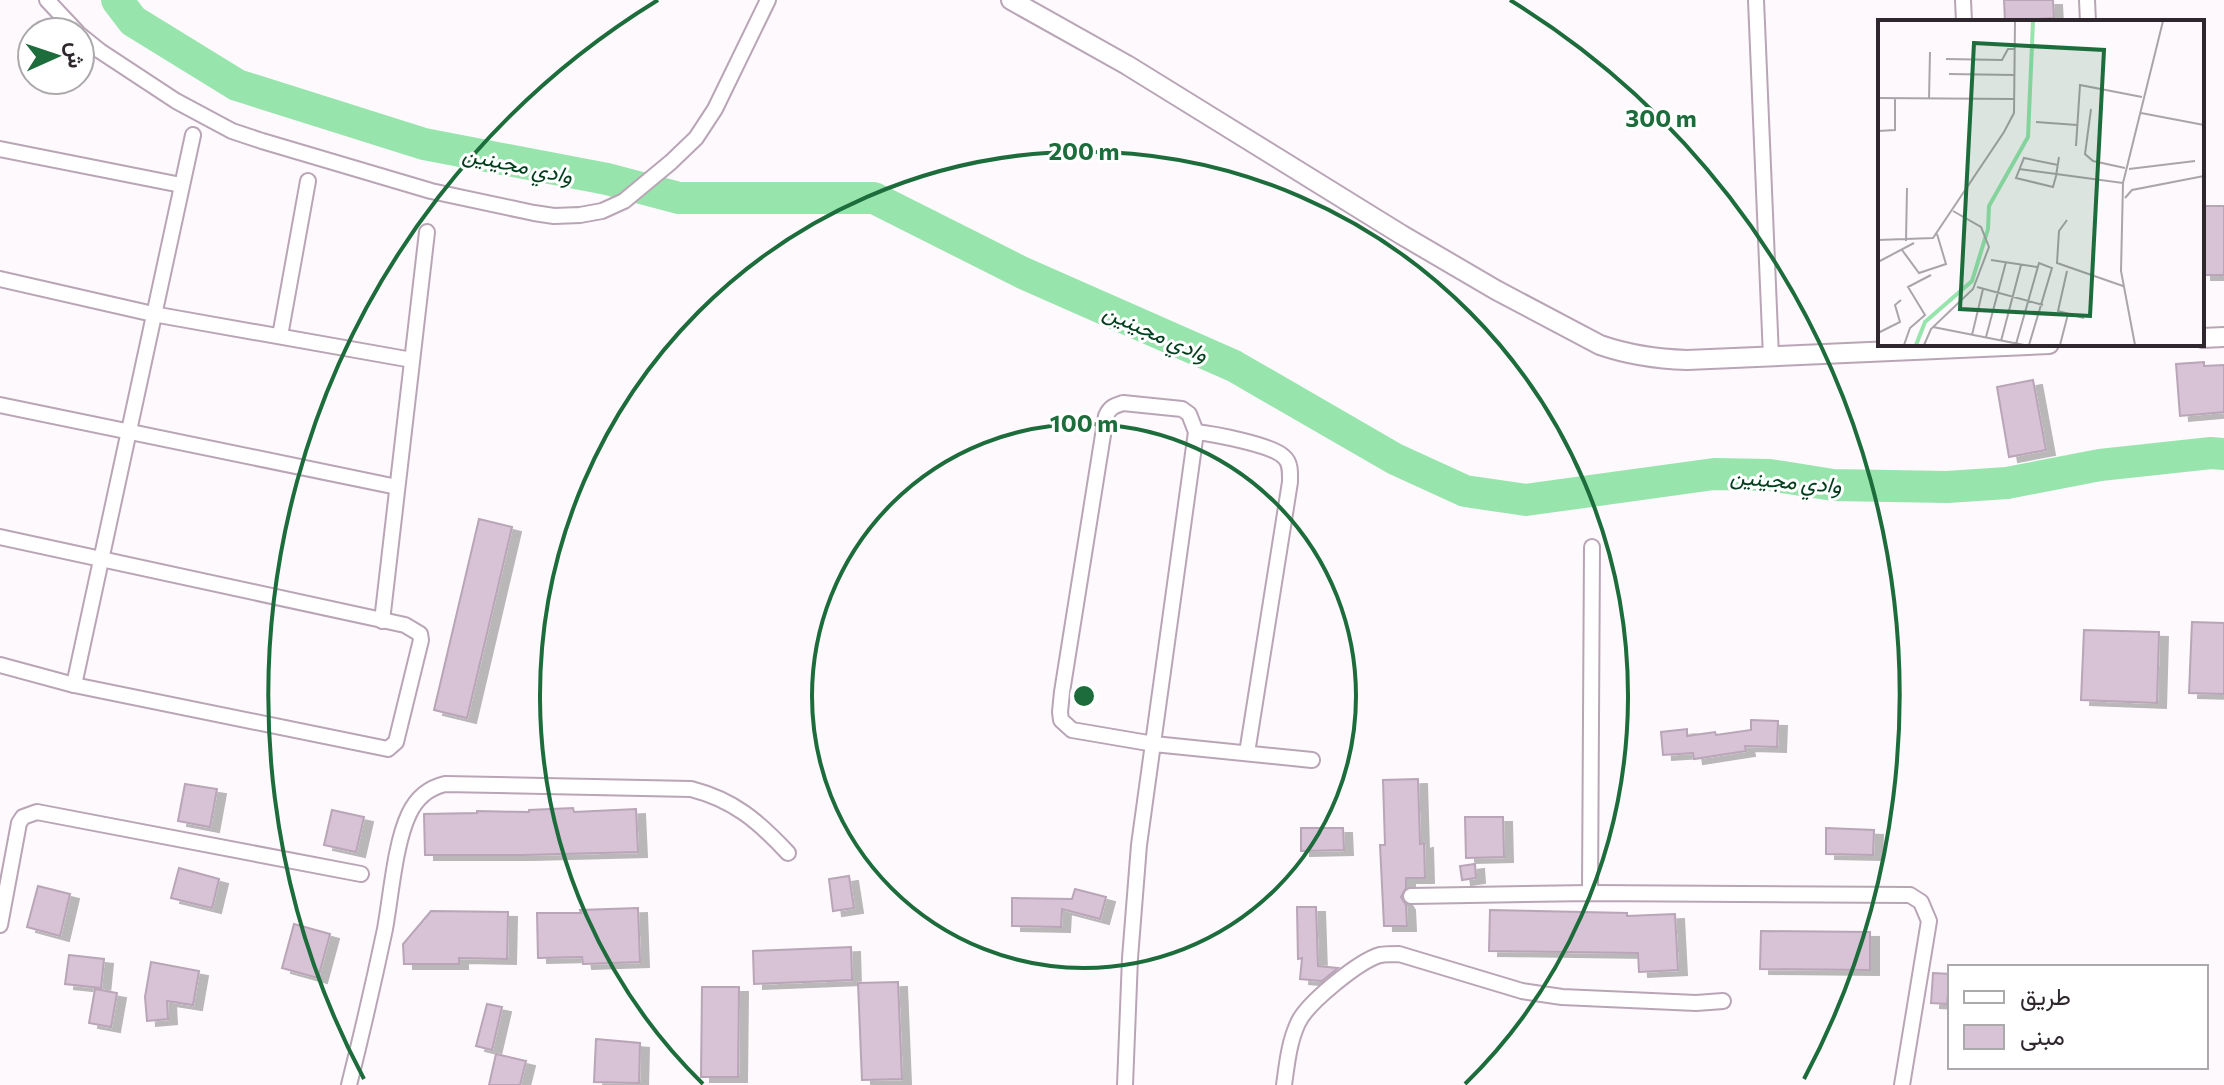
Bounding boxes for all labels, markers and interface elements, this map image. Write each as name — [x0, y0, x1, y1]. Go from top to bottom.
north arrow — [16, 16, 96, 96]
inset map — [1878, 20, 2204, 346]
text: ش — [61, 41, 91, 69]
text: 300 m — [1625, 103, 1697, 132]
text: 200 m — [1049, 136, 1119, 165]
water label: وادي مجينين — [459, 139, 576, 194]
water label: وادي مجينين — [1097, 297, 1213, 372]
text: 100 m — [1050, 408, 1118, 437]
water label: وادي مجينين — [1729, 462, 1843, 503]
centre of rings — [1070, 682, 1098, 710]
legend — [1948, 965, 2208, 1069]
text: طريق — [2020, 981, 2071, 1012]
text: مبنى — [2020, 1021, 2065, 1051]

